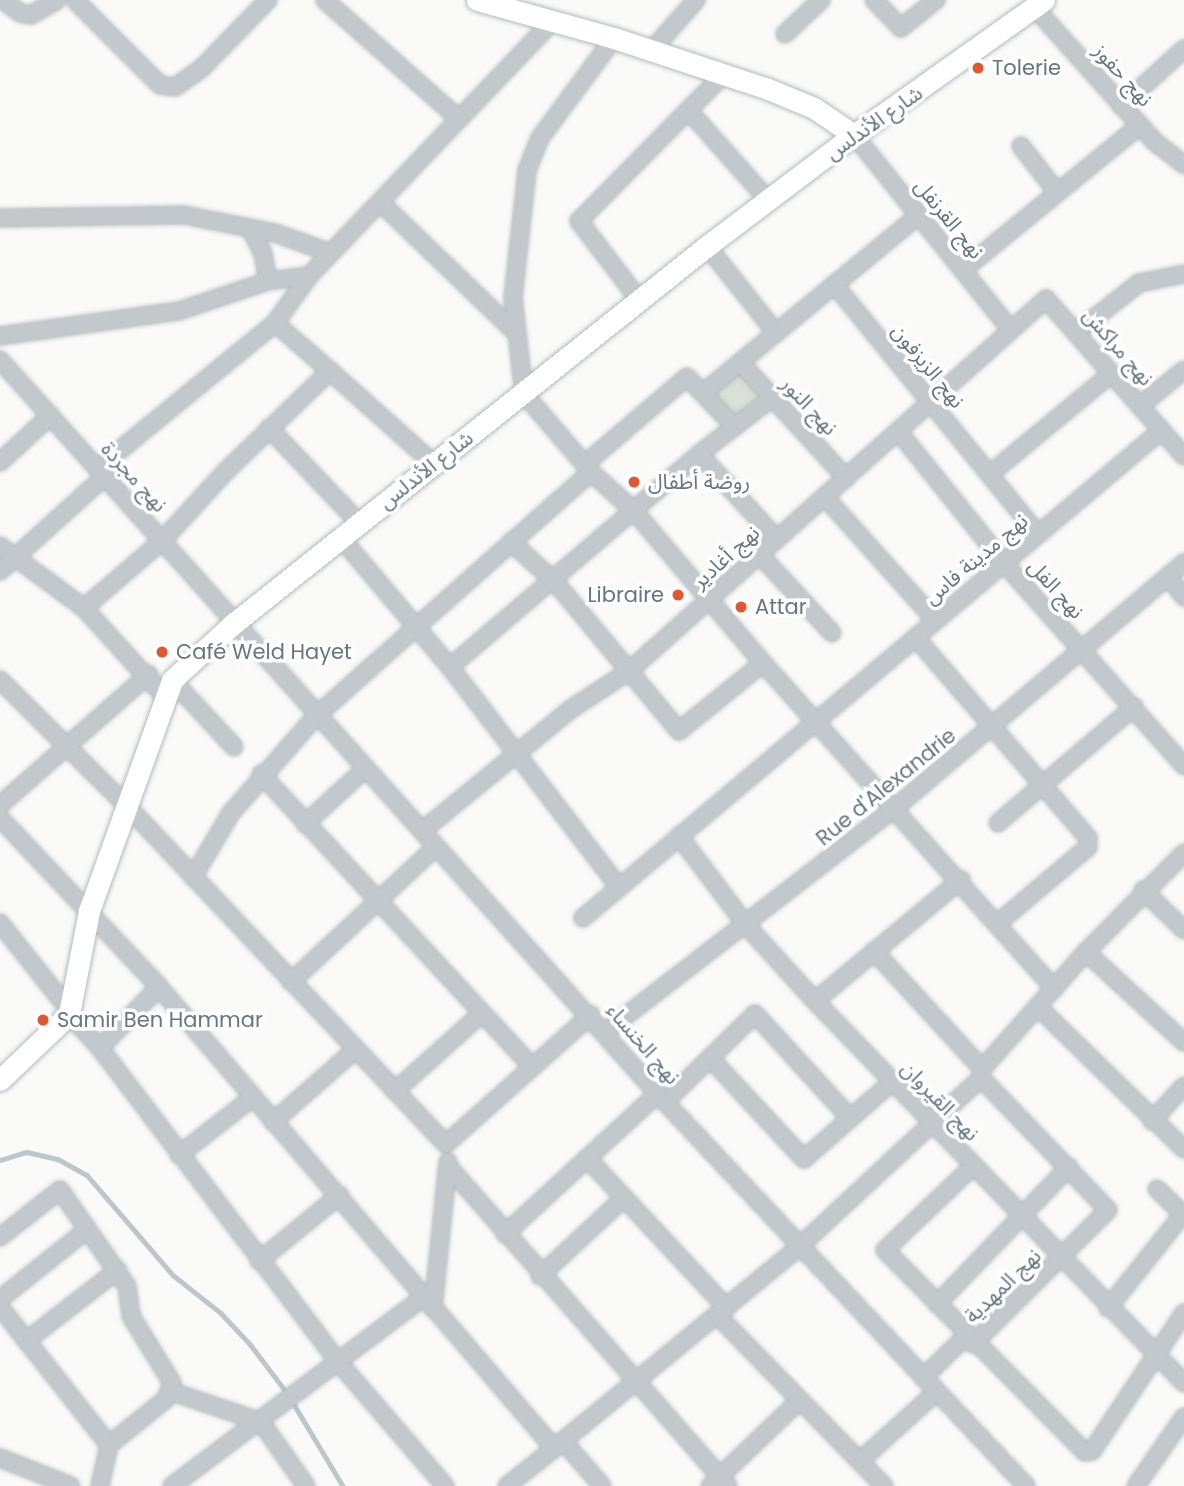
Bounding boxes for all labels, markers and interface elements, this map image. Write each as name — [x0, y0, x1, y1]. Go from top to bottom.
street label: نهج حفوز — [1088, 38, 1158, 112]
place label: Tolerie — [992, 55, 1061, 81]
marker: Tolerie — [970, 60, 986, 76]
street label: شارع الأندلس — [821, 80, 927, 166]
street label: نهج القرنفل — [909, 174, 989, 264]
street label: نهج مراكش — [1077, 303, 1159, 391]
street label: نهج الزيزفون — [886, 319, 970, 413]
street label: نهج النور — [776, 372, 842, 440]
street label: شارع الأندلس — [374, 425, 478, 515]
street label: نهج مجردة — [96, 437, 172, 517]
place label: روضة أطفال — [648, 469, 750, 495]
marker: روضة أطفال — [626, 474, 642, 490]
street label: نهج مدينة فاس — [919, 508, 1033, 610]
street label: نهج أغادير — [687, 520, 765, 594]
street label: نهج الفل — [1023, 554, 1089, 624]
place label: Libraire — [588, 582, 664, 608]
marker: Libraire — [670, 587, 686, 603]
place label: Attar — [755, 594, 806, 620]
marker: Attar — [733, 599, 749, 615]
place label: Café Weld Hayet — [176, 639, 352, 665]
marker: Café Weld Hayet — [154, 644, 170, 660]
street label: Rue d'Alexandrie — [811, 723, 961, 851]
street label: نهج الخنساء — [601, 998, 685, 1090]
place label: Samir Ben Hammar — [57, 1007, 263, 1033]
marker: Samir Ben Hammar — [35, 1012, 51, 1028]
street label: نهج القيروان — [896, 1056, 984, 1146]
street label: نهج المهدية — [960, 1243, 1046, 1329]

